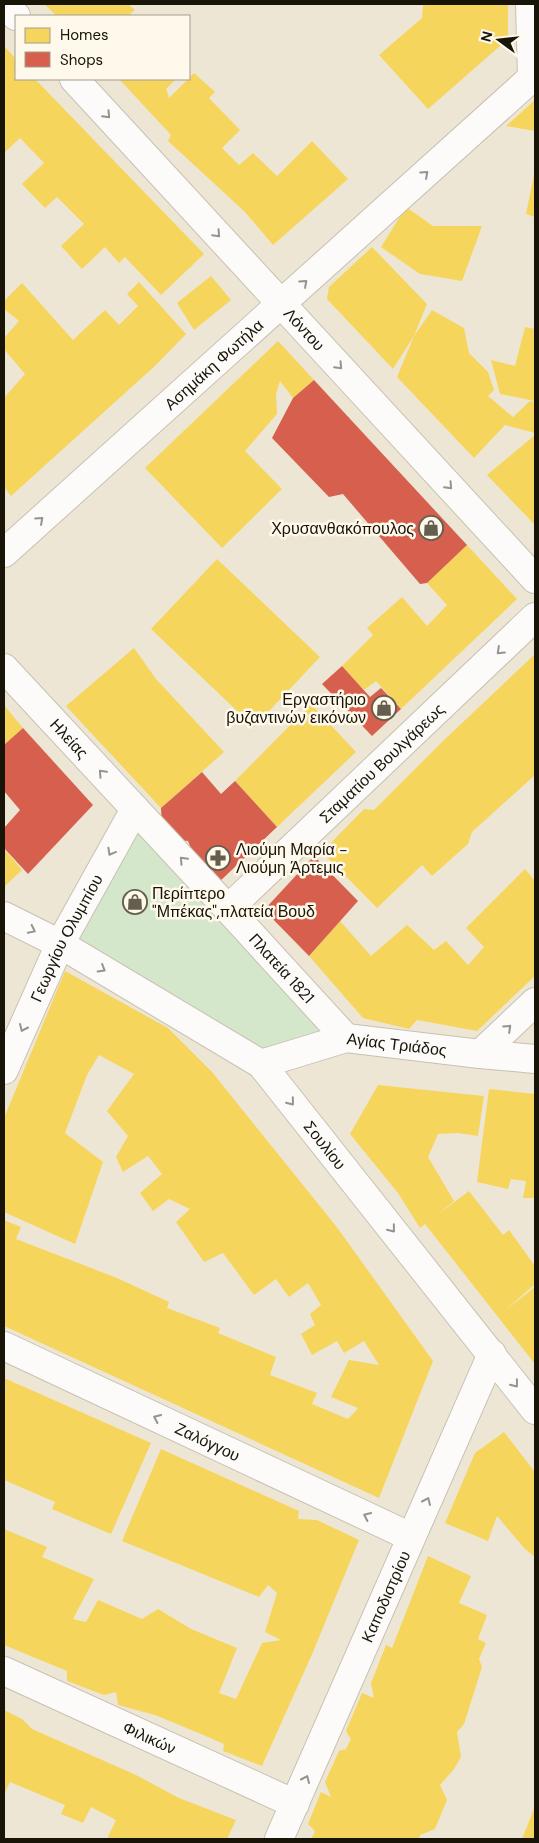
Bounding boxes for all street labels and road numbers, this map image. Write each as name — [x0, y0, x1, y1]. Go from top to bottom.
street label: Λόντου — [279, 303, 330, 355]
street label: Ασημάκη Φωτήλα — [160, 314, 268, 414]
street label: Σταματίου Βουλγάρεως — [315, 698, 449, 827]
street label: Ηλείας — [46, 714, 93, 763]
street label: Γεωργίου Ολυμπίου — [25, 870, 107, 1005]
street label: Πλατεία 1821 — [245, 929, 319, 1007]
street label: Αγίας Τριάδος — [346, 1028, 448, 1060]
street label: Σουλίου — [299, 1116, 351, 1174]
street label: Ζαλόγγου — [172, 1417, 244, 1466]
street label: Καποδιστρίου — [356, 1547, 415, 1645]
street label: Φιλικών — [120, 1716, 179, 1759]

